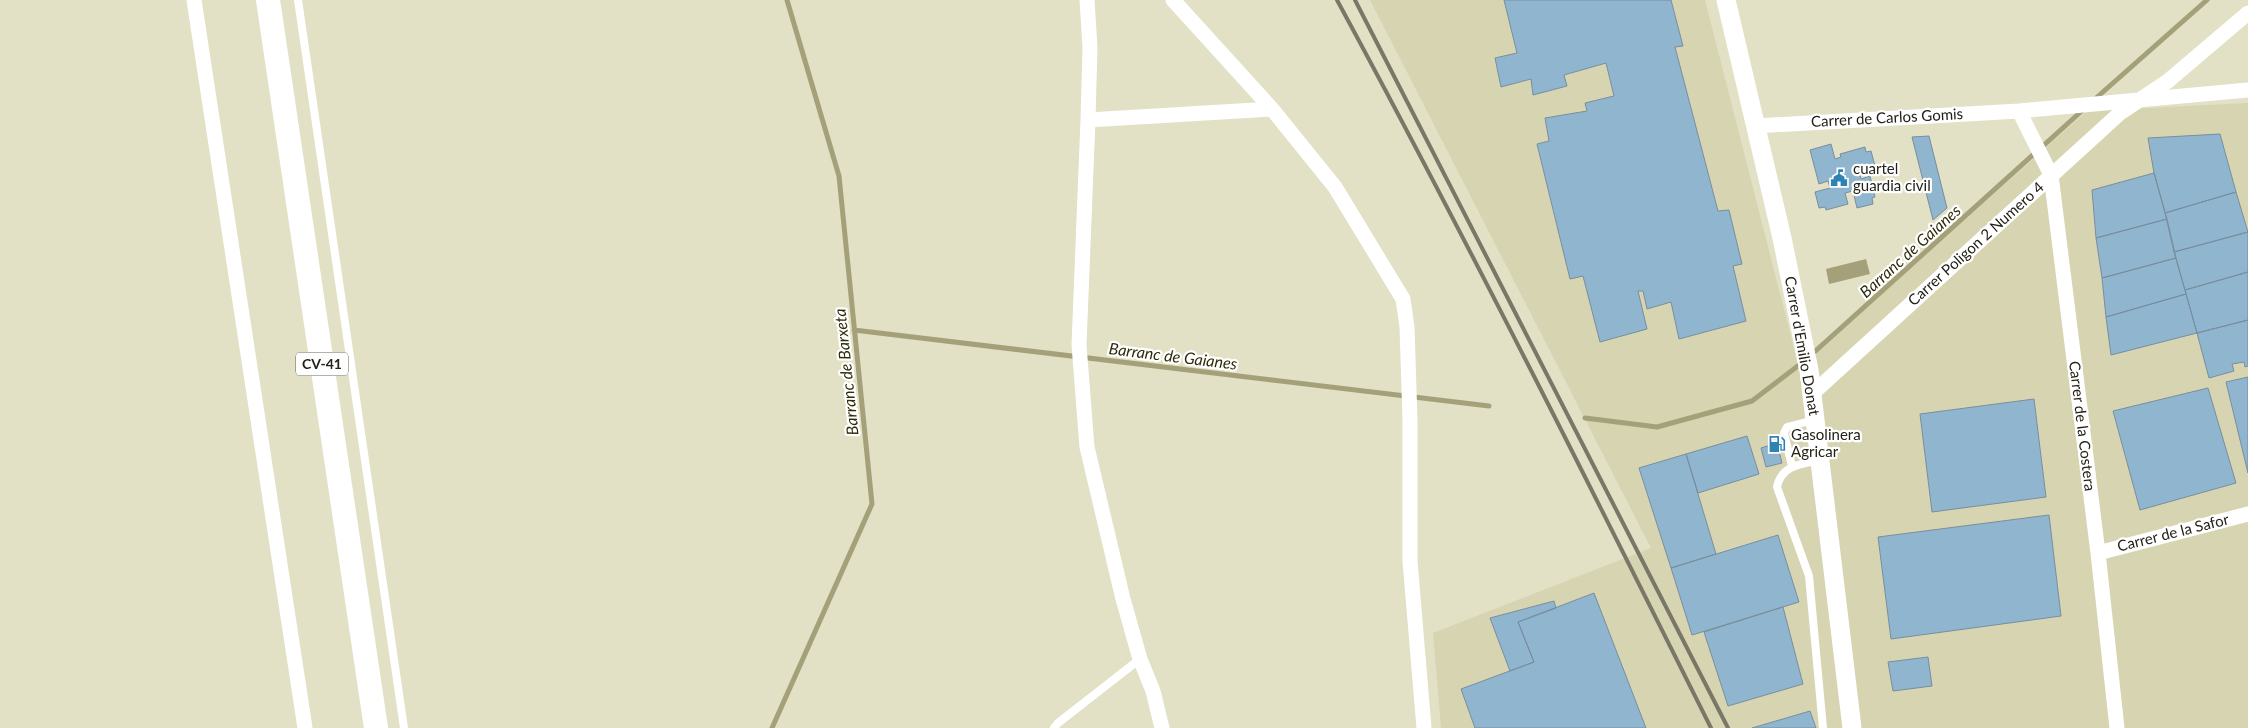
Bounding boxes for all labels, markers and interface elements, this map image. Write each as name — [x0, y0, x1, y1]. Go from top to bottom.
street label: Carrer de Carlos Gomis — [1810, 104, 1963, 130]
place label: cuartel guardia civil — [1853, 159, 1931, 194]
public building icon: cuartel guardia civil — [1829, 168, 1849, 188]
street label: Carrer Poligon 2 Numero 4 — [1904, 177, 2047, 309]
water label: Barranc de Gaianes — [1855, 200, 1964, 301]
street label: Carrer d'Emilio Donat — [1782, 275, 1824, 418]
water label: Barranc de Barxeta — [829, 308, 862, 436]
water label: Barranc de Gaianes — [1108, 338, 1239, 373]
road number: CV-41 — [296, 352, 348, 376]
street label: Carrer de la Costera — [2066, 360, 2100, 492]
place label: Gasolinera Agricar — [1791, 425, 1861, 460]
fuel station icon: Gasolinera Agricar — [1767, 434, 1787, 454]
street label: Carrer de la Safor — [2115, 509, 2231, 555]

